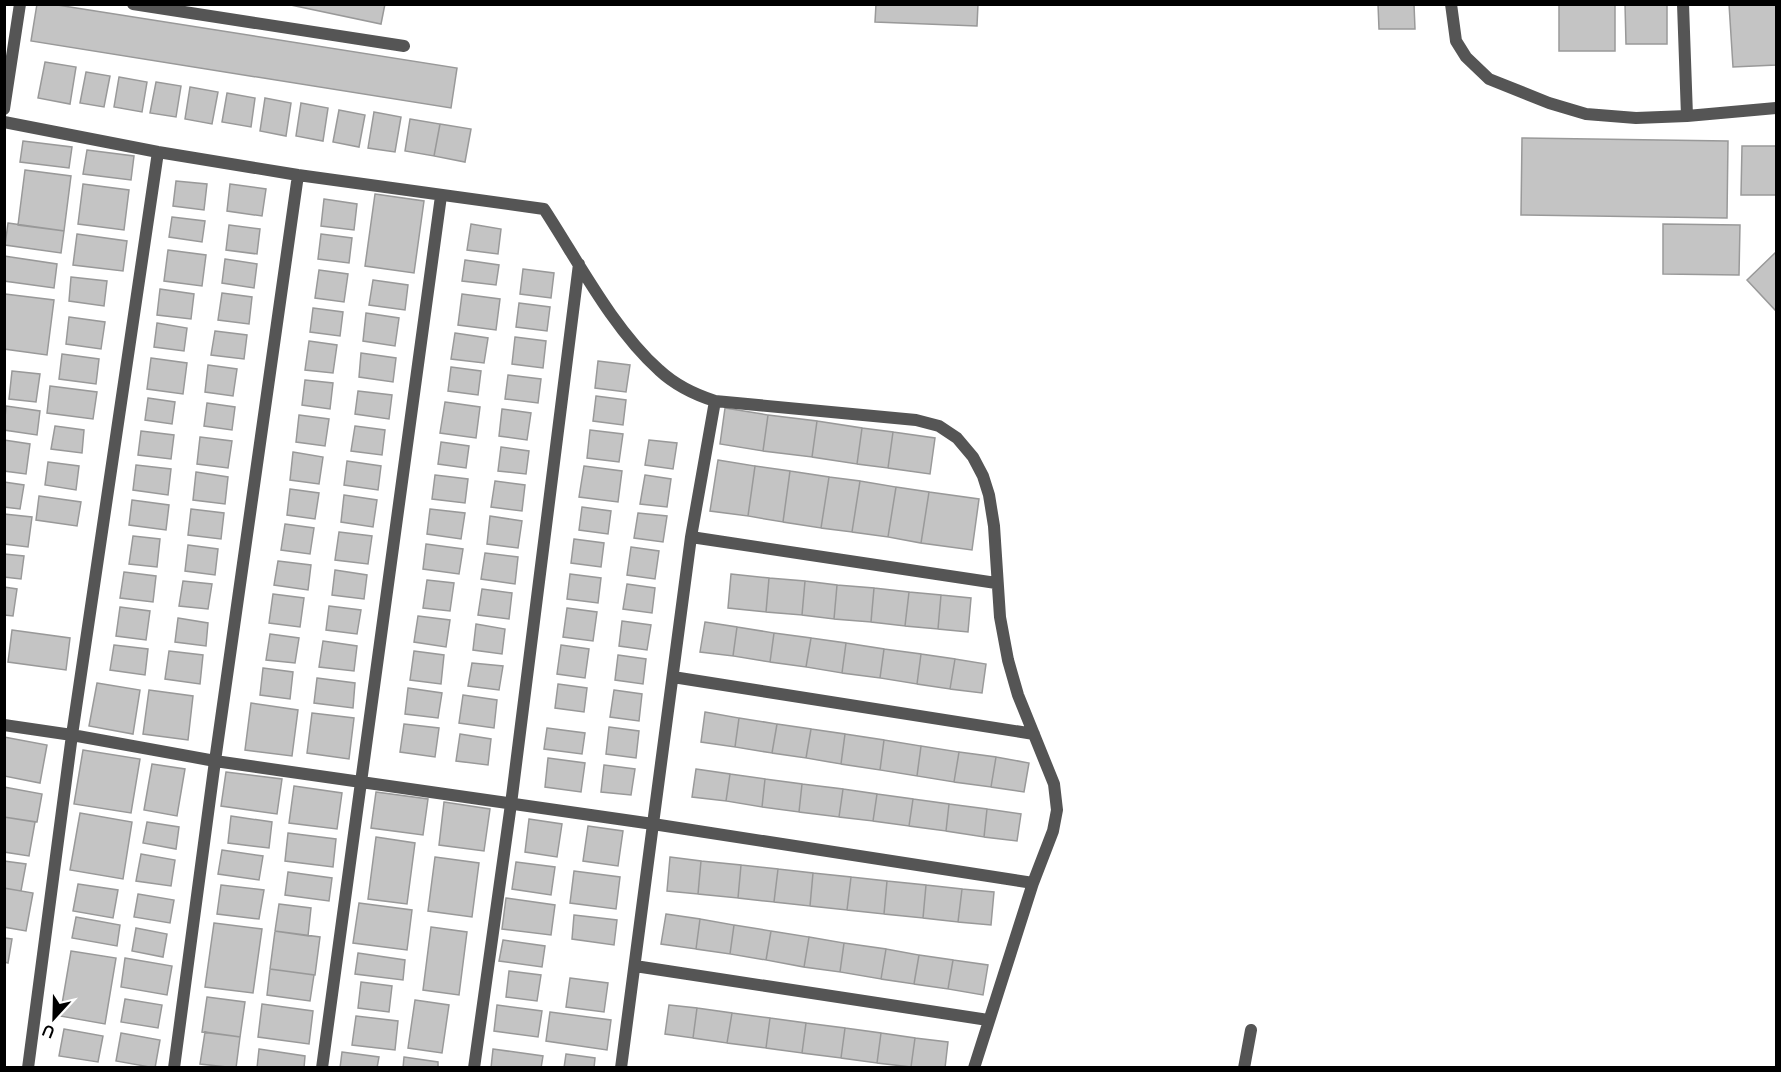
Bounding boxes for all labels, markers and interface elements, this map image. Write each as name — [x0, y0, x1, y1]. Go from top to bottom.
north arrow — [24, 988, 84, 1048]
text: U — [39, 1020, 58, 1043]

